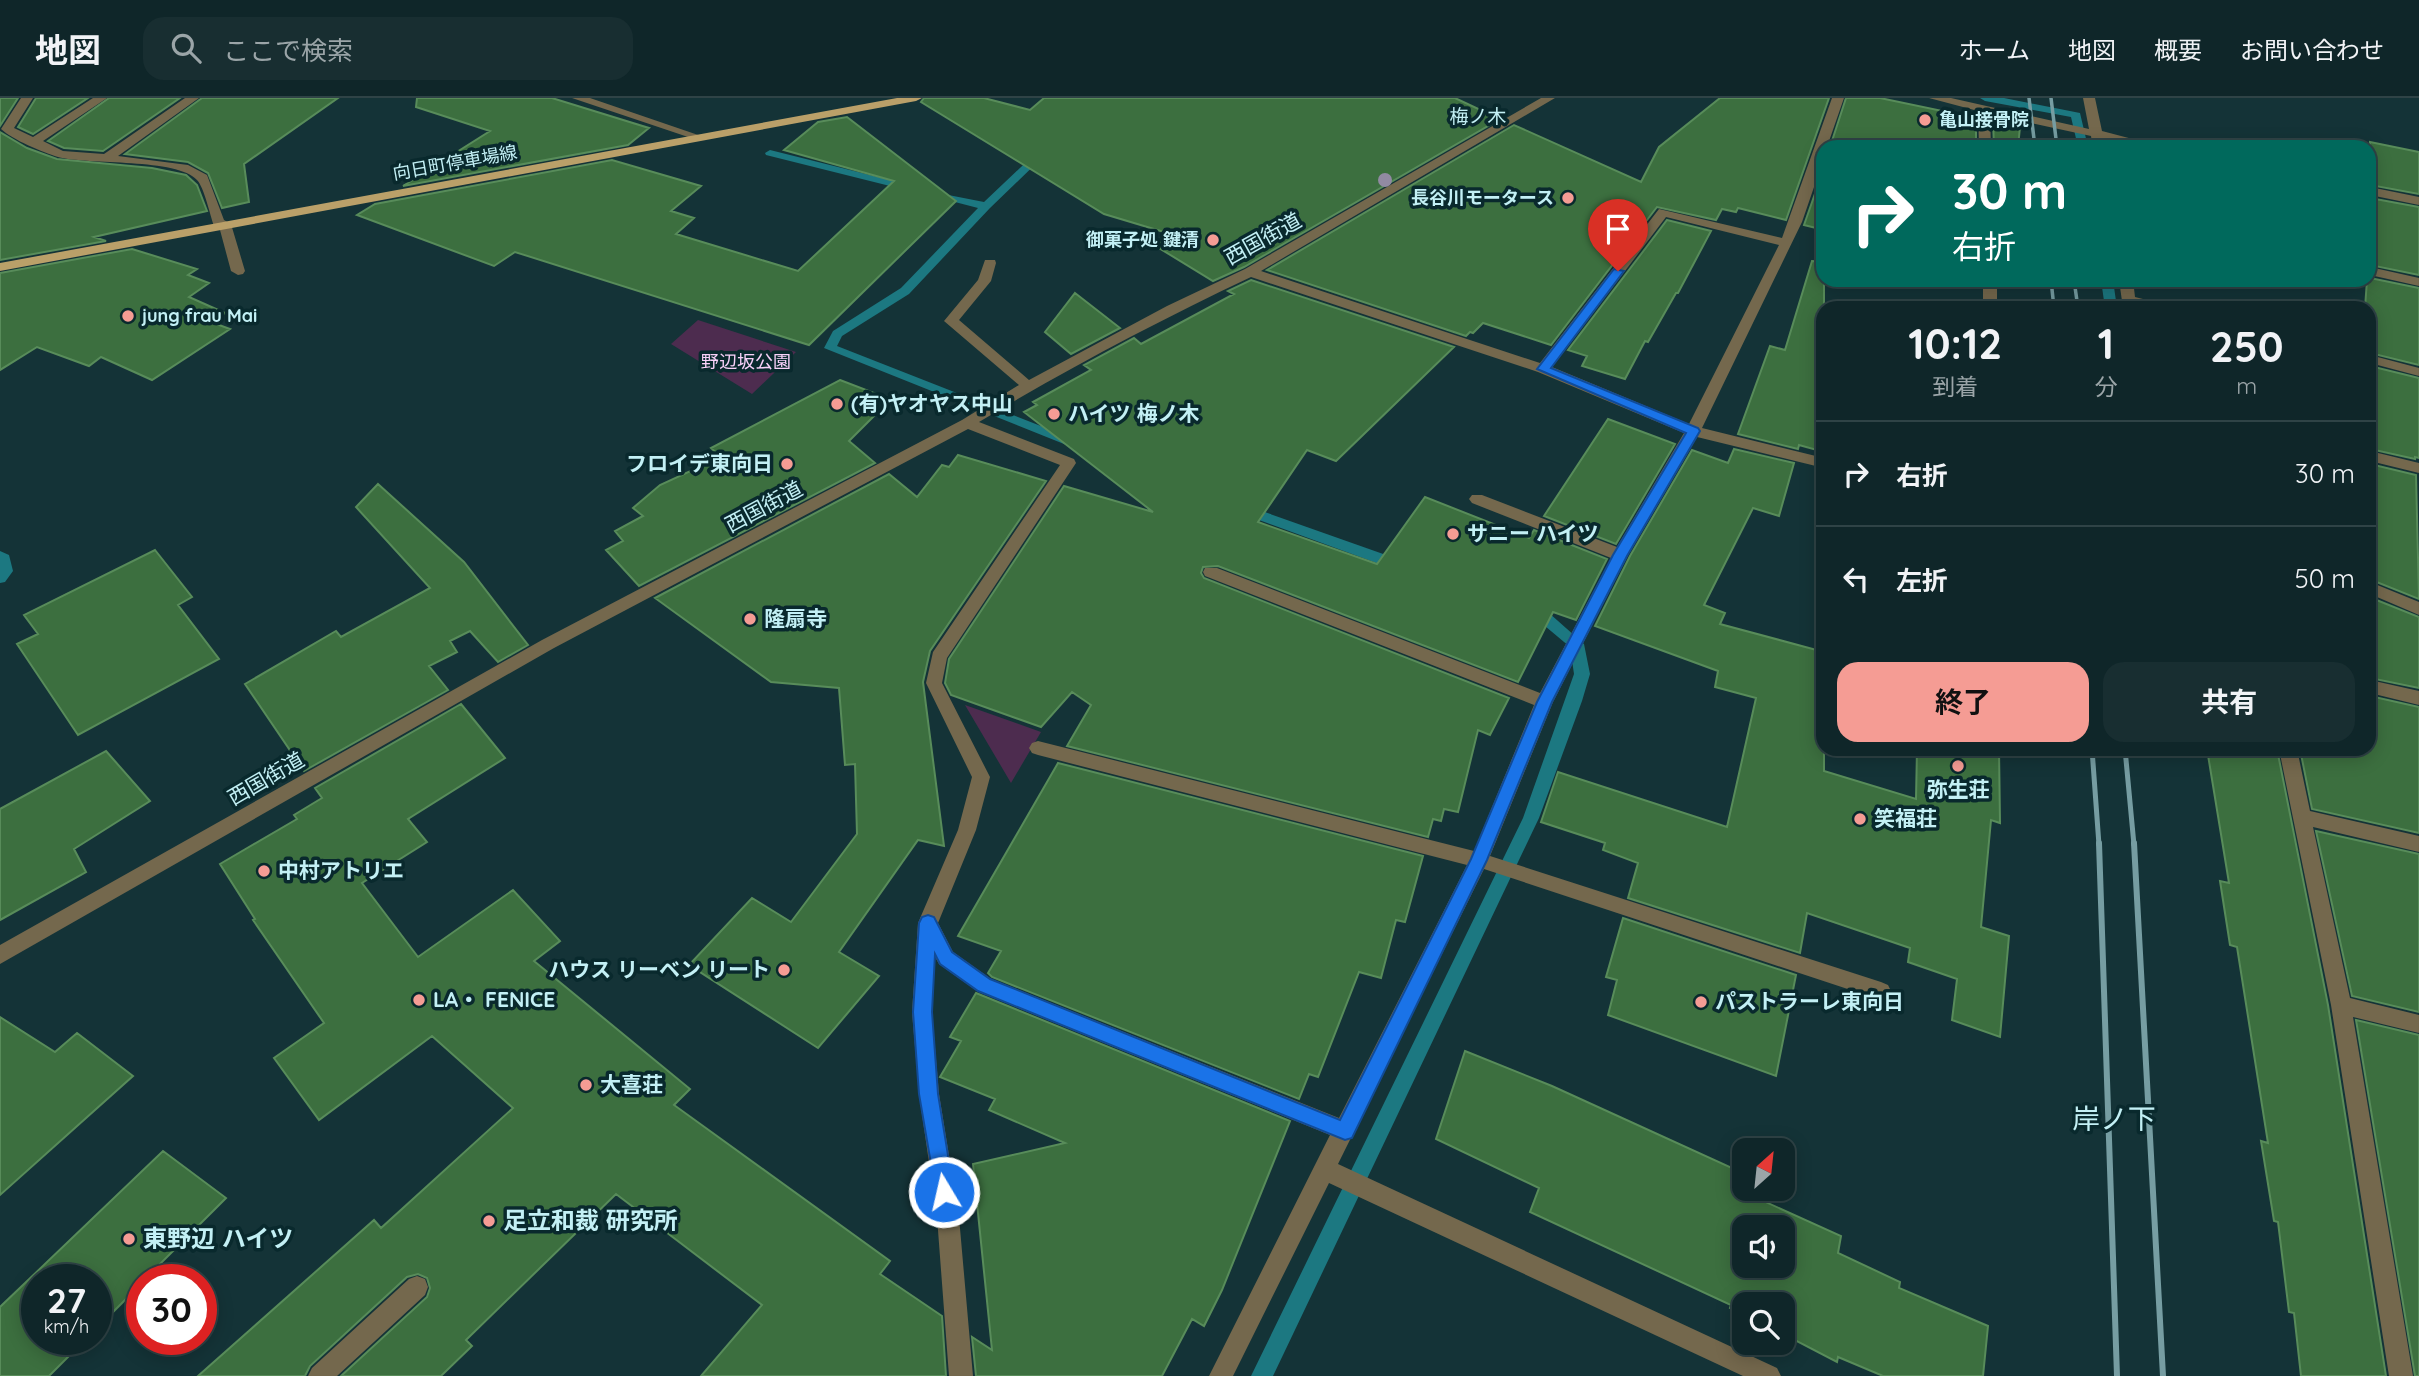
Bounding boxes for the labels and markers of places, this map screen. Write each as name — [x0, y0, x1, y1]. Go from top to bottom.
place label: 亀山接骨院 — [1939, 108, 2029, 131]
marker: 亀山接骨院 — [1917, 112, 1933, 128]
place label: 長谷川モータース — [1411, 186, 1554, 209]
marker: 長谷川モータース — [1560, 190, 1576, 206]
pin — [1588, 199, 1648, 271]
place label: 御菓子処 鍵清 — [1085, 228, 1199, 251]
marker: 御菓子処 鍵清 — [1205, 232, 1221, 248]
place label: jung frau Mai — [141, 304, 257, 327]
marker: jung frau Mai — [120, 308, 136, 324]
place label: (有)ヤオヤス中山 — [851, 390, 1013, 416]
marker: (有)ヤオヤス中山 — [829, 396, 845, 412]
place label: ハイツ 梅ノ木 — [1068, 400, 1199, 426]
marker: ハイツ 梅ノ木 — [1046, 406, 1062, 422]
place label: フロイデ東向日 — [626, 450, 773, 476]
marker: フロイデ東向日 — [779, 456, 795, 472]
place label: サニー ハイツ — [1467, 520, 1598, 546]
marker: サニー ハイツ — [1445, 526, 1461, 542]
place label: 隆扇寺 — [764, 605, 827, 631]
marker: 隆扇寺 — [742, 611, 758, 627]
marker: 弥生荘 — [1950, 758, 1966, 774]
place label: 弥生荘 — [1927, 776, 1990, 802]
place label: 笑福荘 — [1874, 805, 1937, 831]
marker: 笑福荘 — [1852, 811, 1868, 827]
place label: 中村アトリエ — [278, 857, 404, 883]
marker: 中村アトリエ — [256, 863, 272, 879]
place label: ハウス リーベン リート — [548, 956, 770, 982]
marker: ハウス リーベン リート — [776, 962, 792, 978]
place label: LA・ FENICE — [433, 986, 555, 1012]
place label: パストラーレ東向日 — [1715, 988, 1904, 1014]
marker: LA・ FENICE — [411, 992, 427, 1008]
marker: パストラーレ東向日 — [1693, 994, 1709, 1010]
place label: 大喜荘 — [600, 1071, 663, 1097]
marker: 大喜荘 — [578, 1077, 594, 1093]
place label: 足立和裁 研究所 — [503, 1205, 678, 1235]
marker: 足立和裁 研究所 — [481, 1213, 497, 1229]
place label: 東野辺 ハイツ — [143, 1223, 293, 1253]
marker: 東野辺 ハイツ — [121, 1231, 137, 1247]

